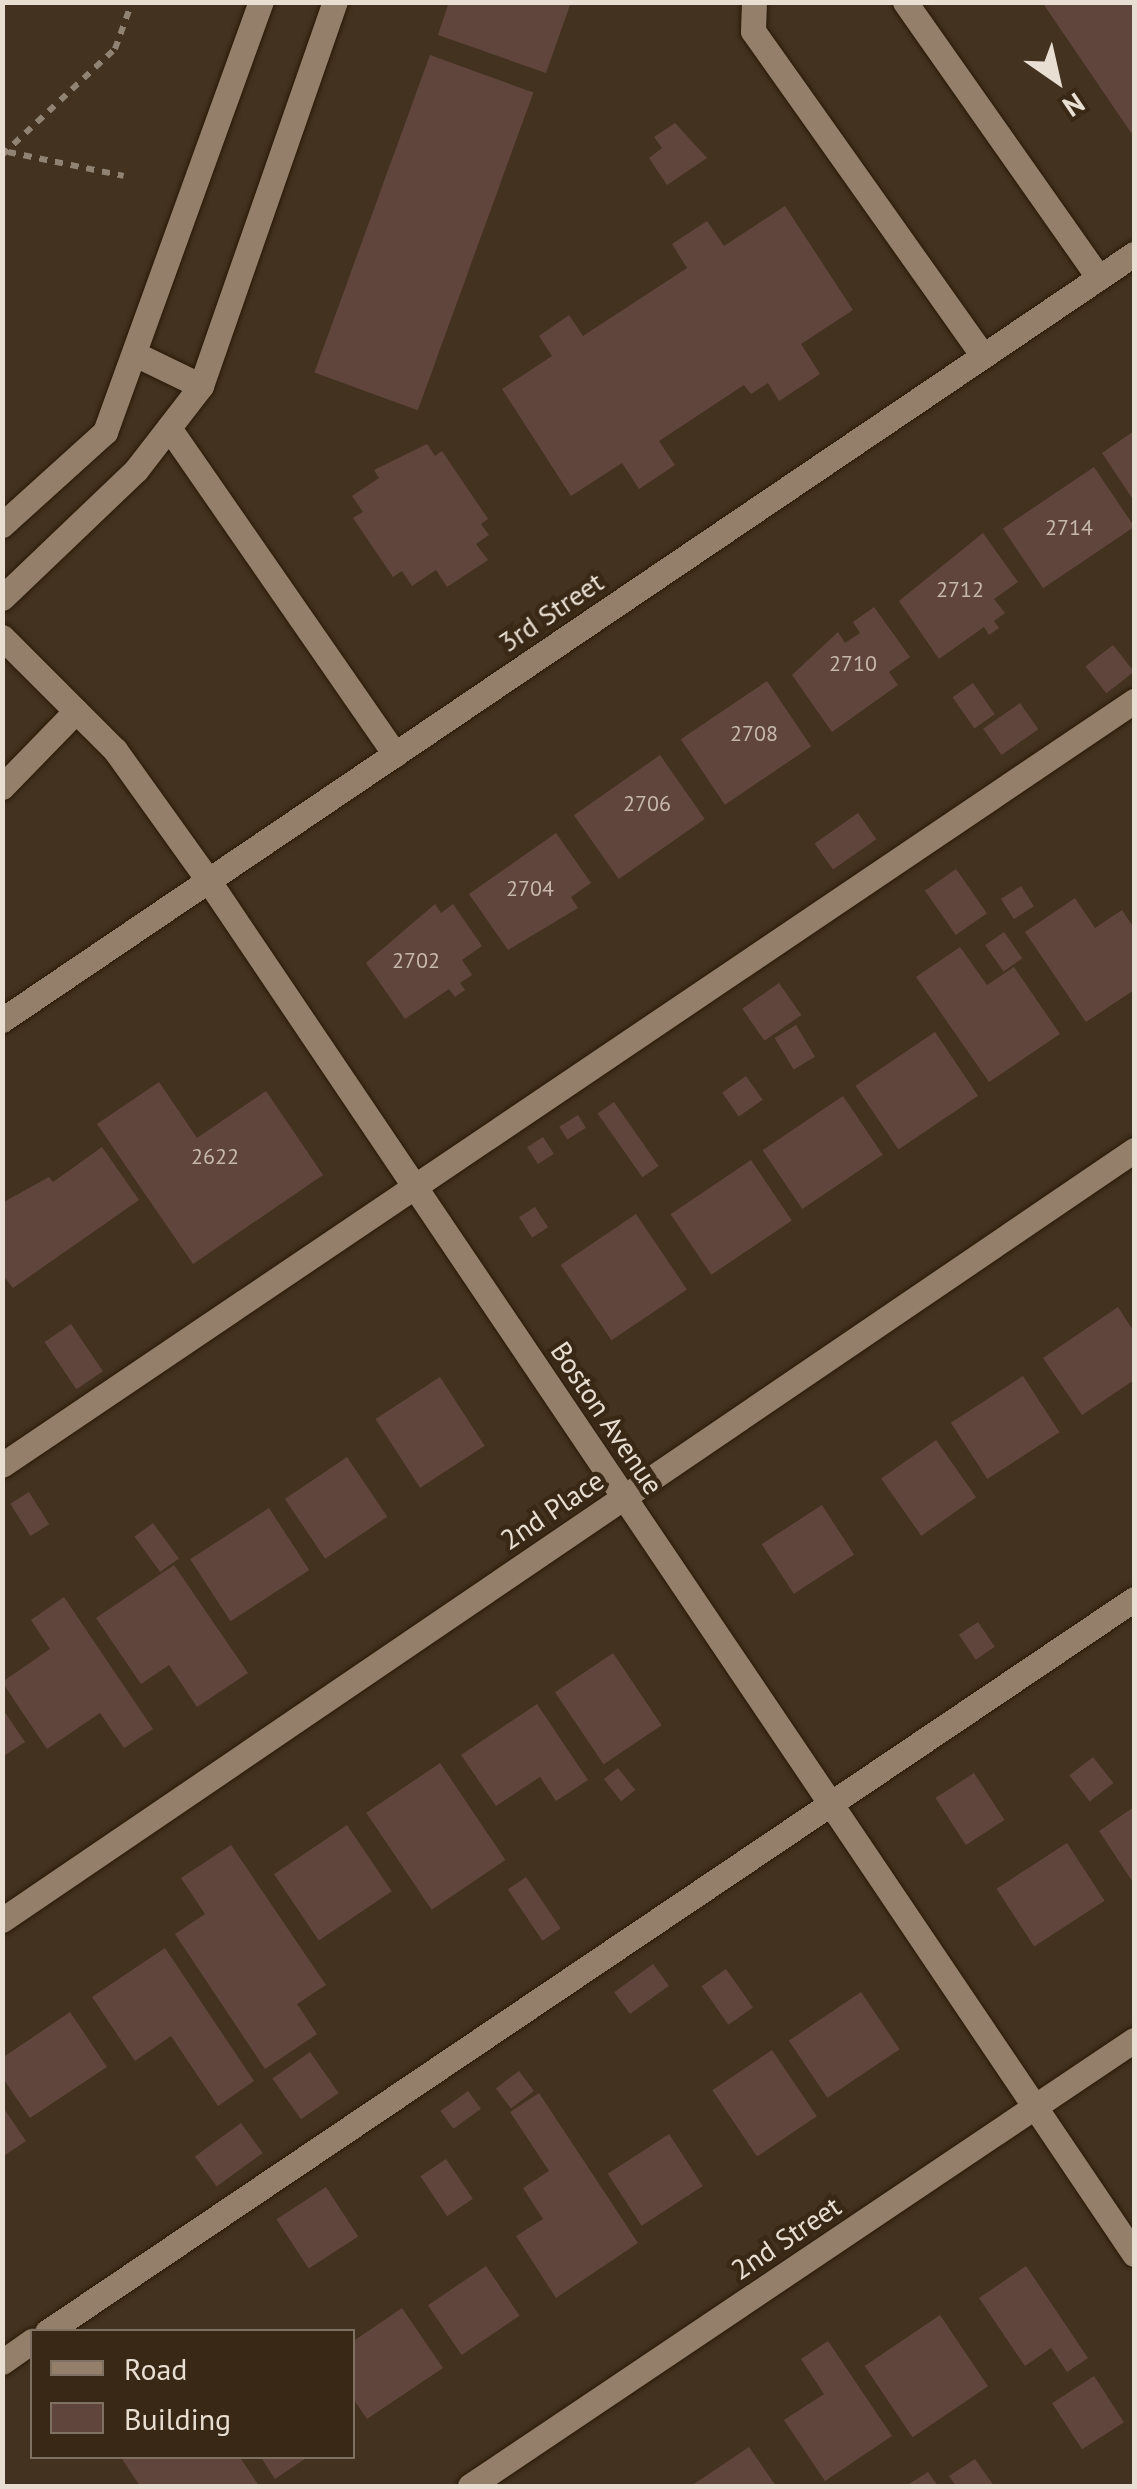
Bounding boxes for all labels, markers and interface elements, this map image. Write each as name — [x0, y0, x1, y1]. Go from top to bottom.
north arrow — [1007, 30, 1107, 130]
text: N — [1056, 85, 1092, 126]
house number: 2714 — [1045, 515, 1093, 541]
street label: 3rd Street — [492, 565, 610, 659]
house number: 2712 — [936, 577, 984, 603]
house number: 2710 — [829, 651, 877, 677]
house number: 2708 — [730, 721, 778, 747]
house number: 2706 — [623, 791, 671, 817]
house number: 2704 — [506, 876, 554, 902]
house number: 2702 — [392, 948, 440, 974]
house number: 2622 — [191, 1144, 239, 1170]
street label: Boston Avenue — [543, 1335, 671, 1501]
street label: 2nd Place — [494, 1463, 610, 1557]
street label: 2nd Street — [725, 2189, 847, 2287]
legend — [30, 2329, 355, 2459]
text: Road — [124, 2349, 188, 2388]
text: Building — [124, 2399, 231, 2438]

